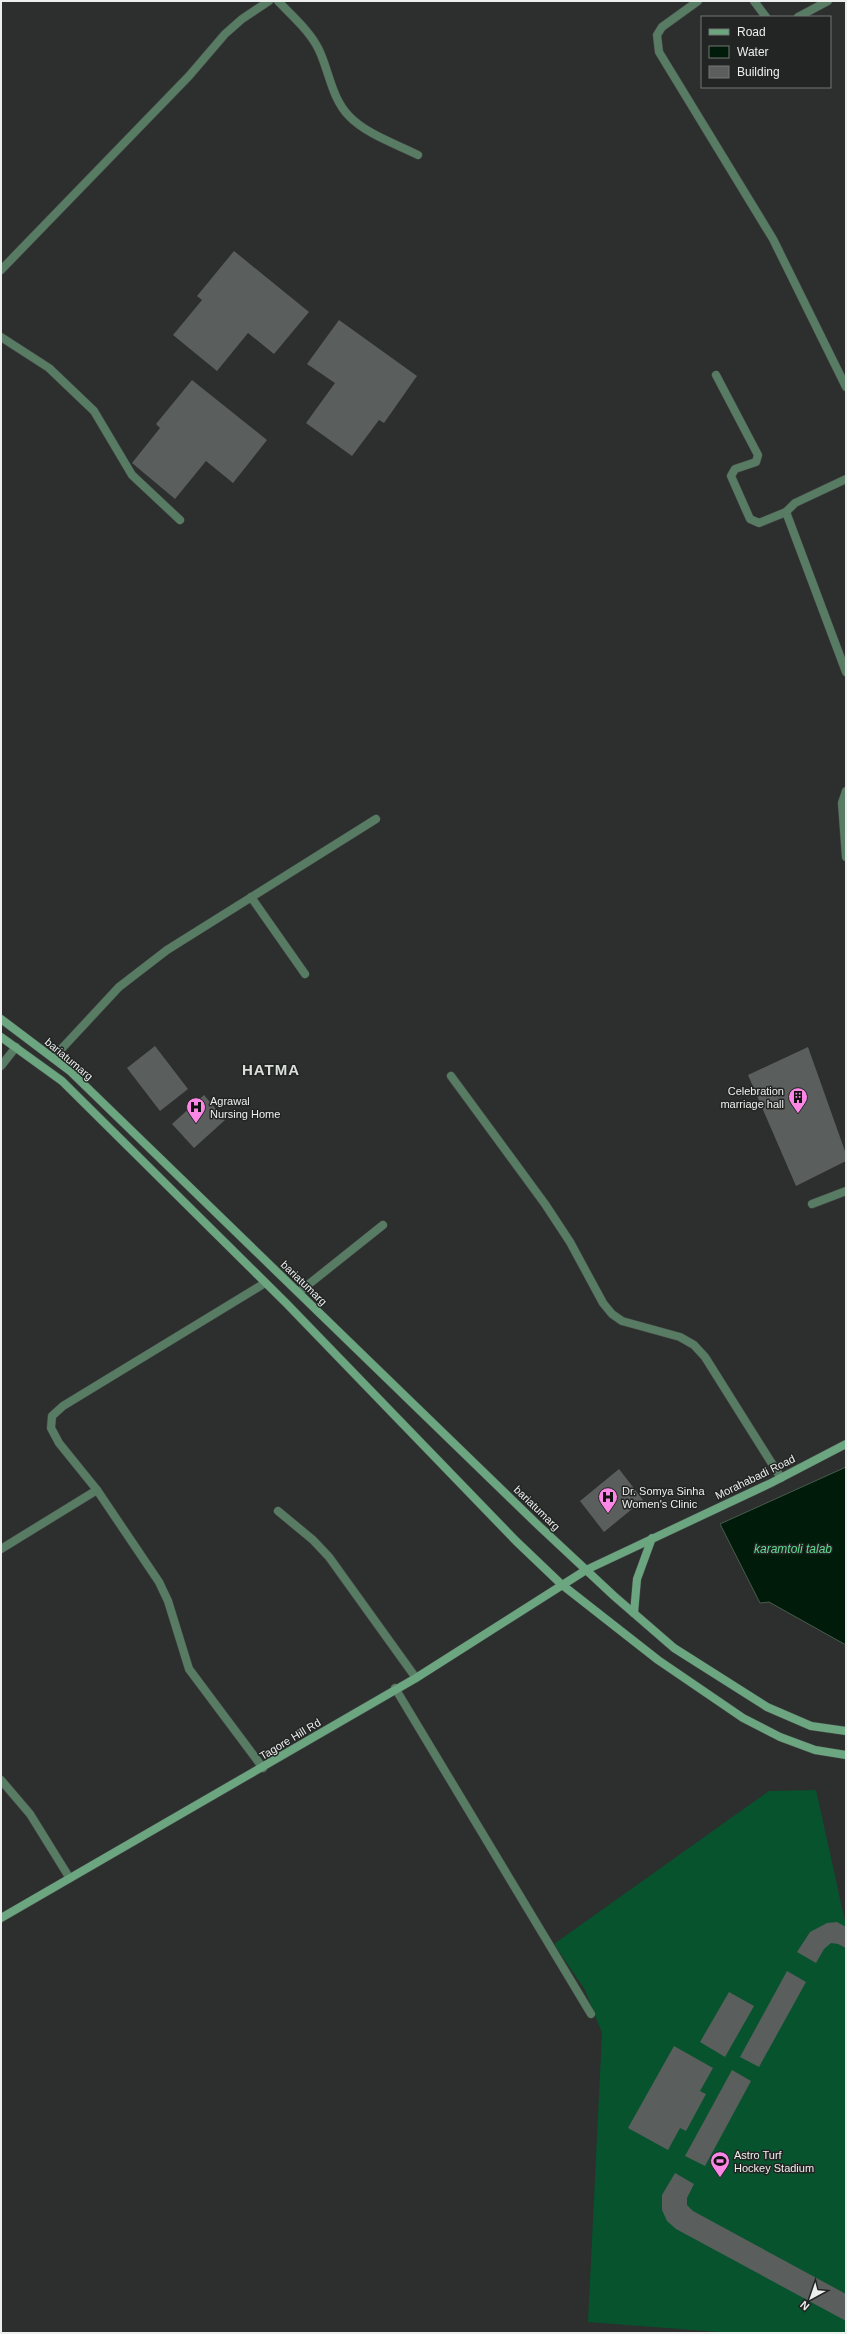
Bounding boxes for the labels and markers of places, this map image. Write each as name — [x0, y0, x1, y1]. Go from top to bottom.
place label: Celebration marriage hall — [720, 1085, 784, 1110]
building icon: Celebration marriage hall — [787, 1086, 809, 1114]
place label: Agrawal Nursing Home — [210, 1095, 280, 1120]
hospital icon: Agrawal Nursing Home — [185, 1096, 207, 1124]
place label: Dr. Somya Sinha Women's Clinic — [622, 1485, 705, 1510]
hospital icon: Dr. Somya Sinha Women's Clinic — [597, 1486, 619, 1514]
place label: Astro Turf Hockey Stadium — [734, 2149, 814, 2174]
sports icon: Astro Turf Hockey Stadium — [709, 2150, 731, 2178]

